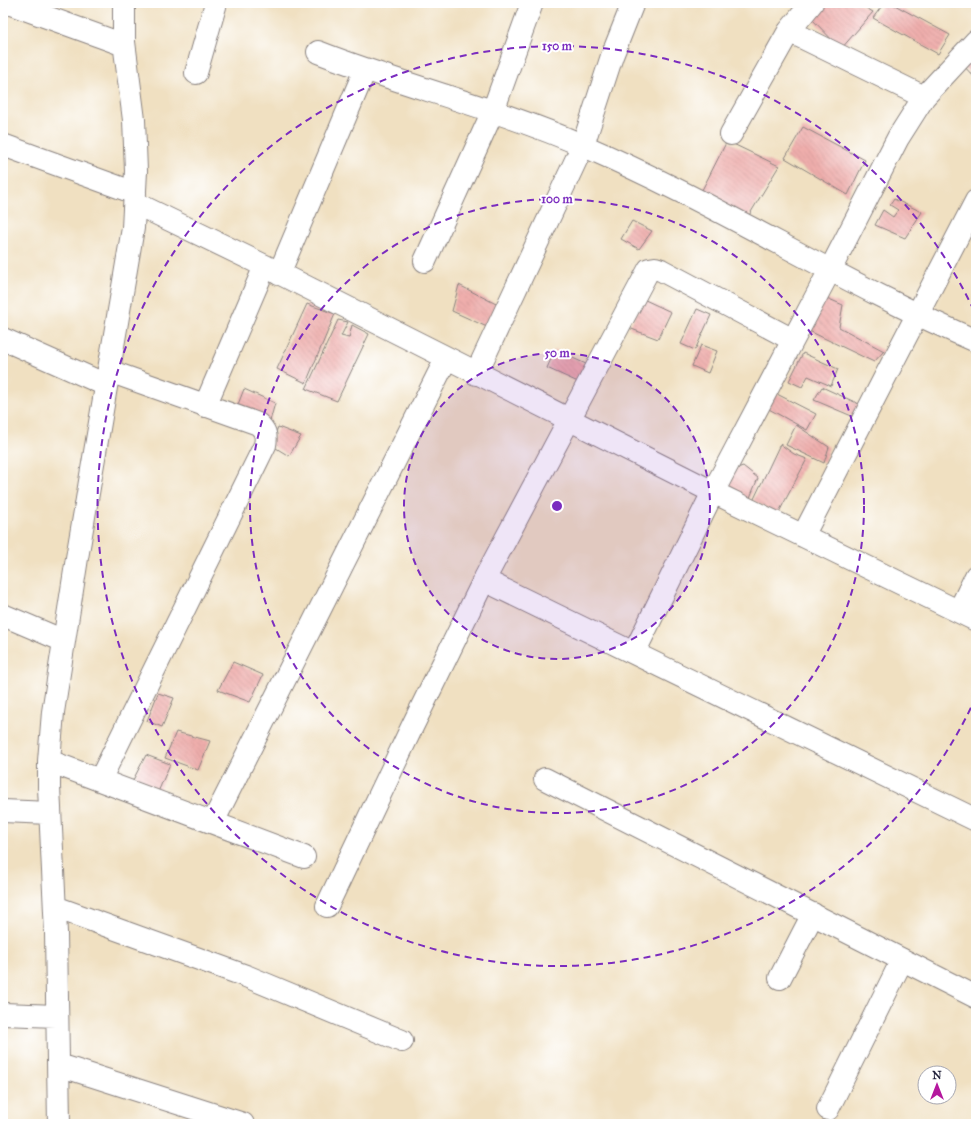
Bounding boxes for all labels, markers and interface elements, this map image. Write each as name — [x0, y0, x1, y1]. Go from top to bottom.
text: 150 m — [542, 39, 573, 53]
text: 100 m — [541, 192, 574, 206]
text: 50 m — [544, 346, 571, 360]
centre of rings — [550, 499, 564, 513]
north arrow — [917, 1065, 957, 1105]
text: N — [932, 1069, 942, 1082]

